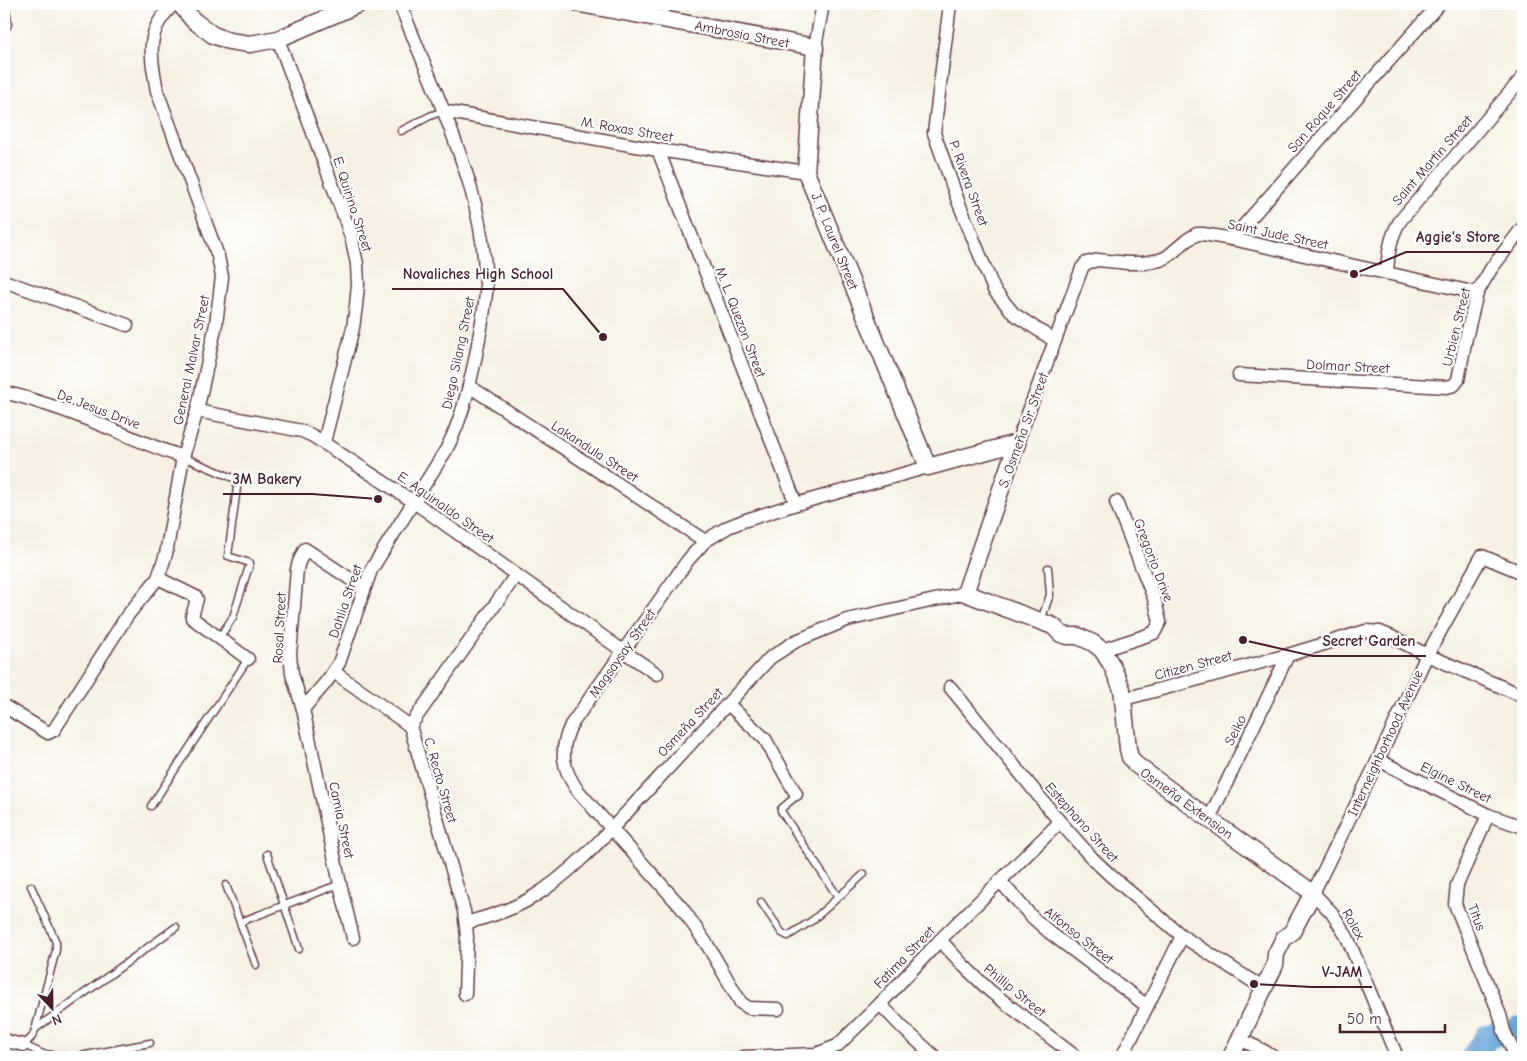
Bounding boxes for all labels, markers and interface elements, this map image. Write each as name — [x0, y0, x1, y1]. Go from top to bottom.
street label: Ambrosia Street — [693, 17, 792, 52]
street label: San Roque Street — [1284, 66, 1366, 156]
street label: Saint Martin Street — [1389, 111, 1477, 209]
street label: M. Roxas Street — [580, 113, 675, 146]
street label: P. Rivera Street — [945, 138, 992, 229]
street label: E. Quirino Street — [329, 154, 376, 255]
street label: J. P. Laurel Street — [807, 190, 862, 293]
street label: Saint Jude Street — [1226, 216, 1331, 254]
callout: Aggie's Store — [1406, 222, 1510, 252]
text: Aggie's Store — [1416, 228, 1500, 246]
callout: Novaliches High School — [392, 259, 563, 289]
street label: M. L. Quezon Street — [712, 264, 770, 381]
text: Novaliches High School — [403, 265, 553, 283]
street label: Urbien Street — [1439, 285, 1475, 368]
street label: General Malvar Street — [169, 293, 214, 427]
street label: Diego Silang Street — [438, 294, 479, 411]
street label: Dolmar Street — [1306, 356, 1391, 377]
street label: S. Osmeña Sr. Street — [995, 369, 1053, 490]
street label: De Jesus Drive — [55, 386, 143, 433]
street label: Lakandula Street — [548, 417, 642, 486]
callout: 3M Bakery — [223, 464, 312, 494]
street label: E. Aguinaldo Street — [394, 468, 498, 548]
text: 3M Bakery — [233, 470, 302, 488]
street label: Gregorio Drive — [1130, 516, 1177, 604]
street label: Dahlia Street — [325, 561, 366, 640]
street label: Rosal Street — [269, 591, 290, 664]
street label: Magsaysay Street — [585, 605, 660, 701]
callout: Secret Garden — [1313, 626, 1426, 656]
text: Secret Garden — [1323, 632, 1415, 650]
street label: Citizen Street — [1153, 647, 1235, 684]
street label: Interneighborhood Avenue — [1344, 667, 1427, 819]
street label: Osmeña Street — [654, 684, 727, 760]
street label: Seiko — [1221, 712, 1250, 748]
street label: C. Recto Street — [420, 735, 461, 826]
street label: Elgine Street — [1418, 758, 1495, 807]
street label: Osmeña Extension — [1137, 764, 1236, 843]
street label: Estephano Street — [1041, 779, 1123, 867]
street label: Camia Street — [325, 780, 358, 861]
street label: Titus — [1464, 901, 1489, 933]
street label: Alfonso Street — [1041, 903, 1117, 968]
street label: Rolex — [1338, 906, 1369, 943]
street label: Fatima Street — [870, 922, 939, 992]
callout: V-JAM — [1312, 957, 1372, 987]
street label: Phillip Street — [980, 960, 1050, 1021]
text: V-JAM — [1322, 963, 1362, 981]
north arrow — [28, 984, 78, 1034]
scale bar — [1340, 1001, 1444, 1033]
text: N — [49, 1010, 64, 1029]
text: 50 m — [1347, 1010, 1382, 1028]

